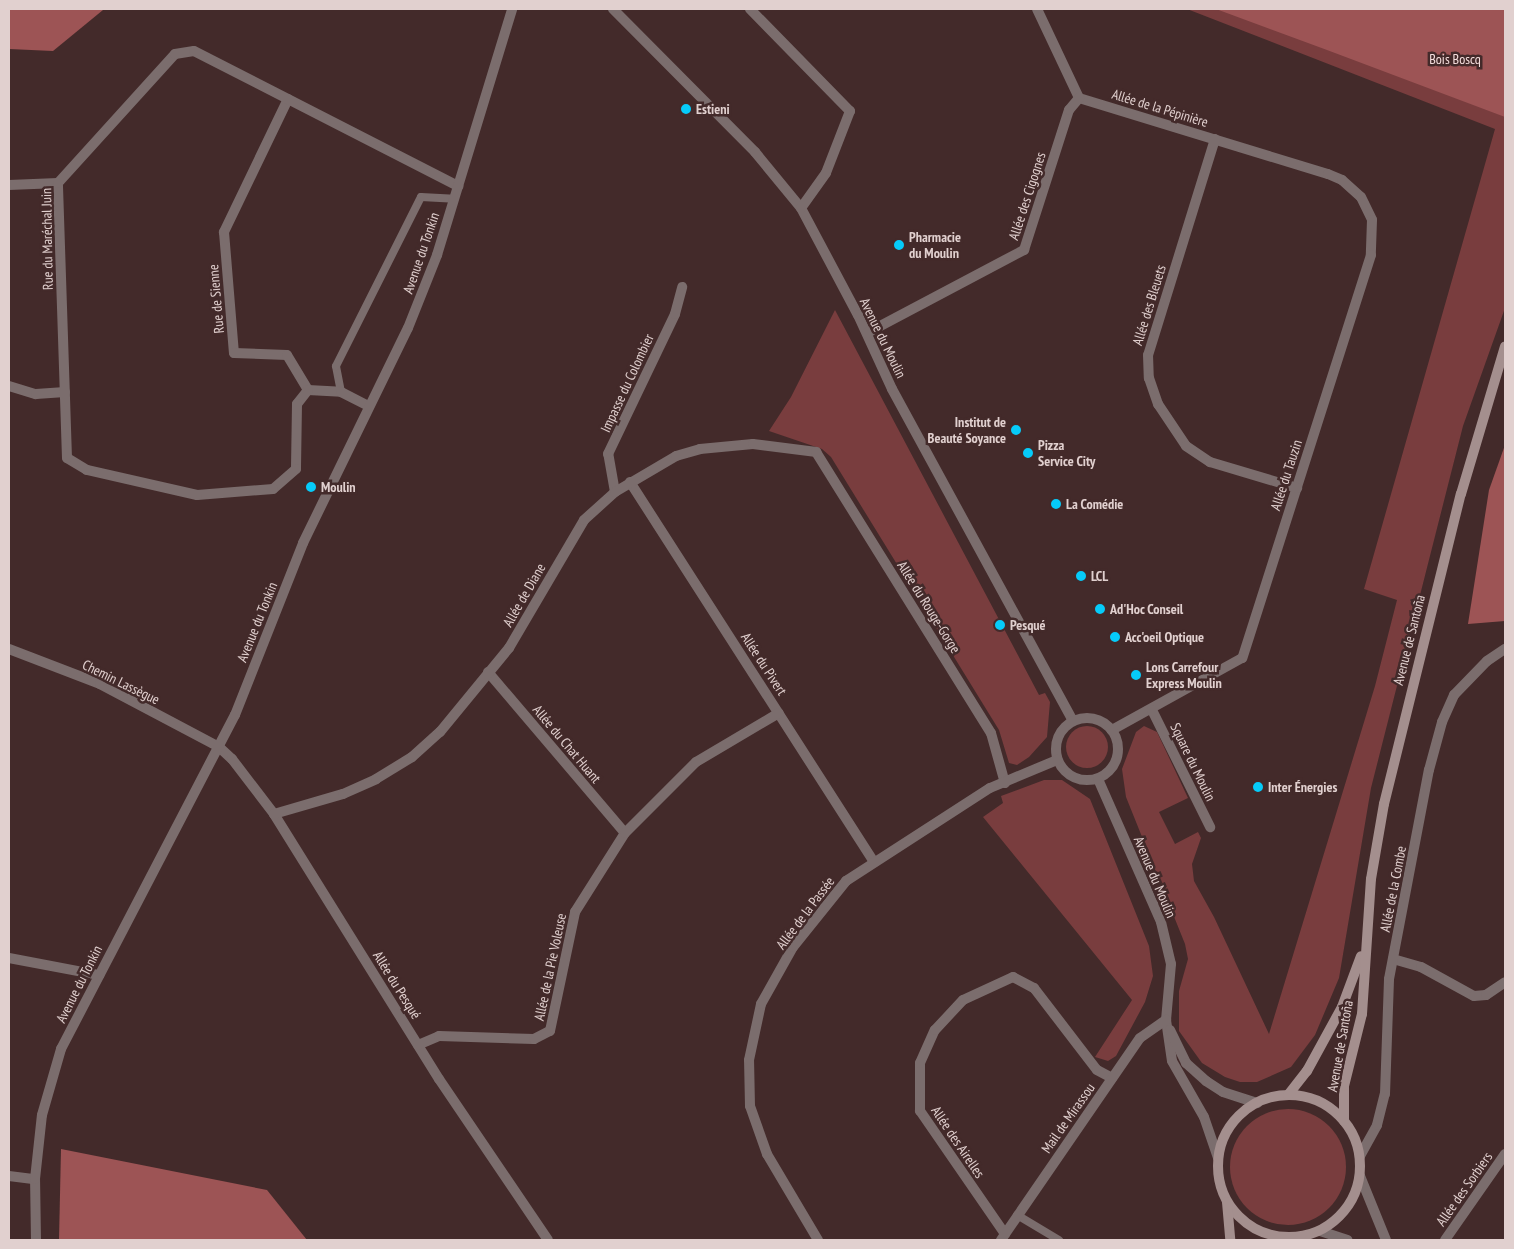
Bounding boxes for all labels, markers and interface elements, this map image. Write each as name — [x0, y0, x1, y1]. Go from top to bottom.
park label: Bois Boscq — [1429, 51, 1481, 67]
street label: Allée de la Pépinière — [1110, 85, 1210, 131]
place label: Estieni — [696, 101, 730, 117]
marker: Estieni — [680, 103, 692, 115]
street label: Allée des Cigognes — [1005, 150, 1049, 242]
street label: Rue du Maréchal Juin — [38, 188, 56, 290]
street label: Avenue du Tonkin — [399, 210, 443, 296]
place label: Pharmacie du Moulin — [909, 229, 961, 262]
marker: Pharmacie du Moulin — [893, 239, 905, 251]
street label: Allée des Bleuets — [1129, 263, 1169, 347]
street label: Rue de Sienne — [205, 264, 227, 334]
street label: Avenue du Moulin — [856, 295, 910, 381]
street label: Impasse du Colombier — [597, 331, 657, 435]
place label: Institut de Beauté Soyance — [928, 414, 1006, 447]
marker: Institut de Beauté Soyance — [1010, 424, 1022, 436]
place label: Pizza Service City — [1038, 437, 1095, 470]
street label: Allée du Tauzin — [1267, 437, 1305, 513]
marker: Pizza Service City — [1022, 447, 1034, 459]
place label: Moulin — [321, 479, 356, 495]
marker: Moulin — [305, 481, 317, 493]
place label: La Comédie — [1066, 496, 1123, 512]
marker: La Comédie — [1050, 498, 1062, 510]
street label: Allée du Rouge-Gorge — [894, 558, 964, 656]
street label: Allée de Diane — [499, 560, 549, 630]
place label: LCL — [1091, 568, 1108, 584]
marker: LCL — [1075, 570, 1087, 582]
street label: Avenue du Tonkin — [233, 579, 281, 665]
street label: Avenue de Santoña — [1390, 593, 1428, 687]
place label: Ad'Hoc Conseil — [1110, 601, 1184, 617]
marker: Ad'Hoc Conseil — [1094, 603, 1106, 615]
place label: Pesqué — [1010, 617, 1046, 633]
marker: Pesqué — [994, 619, 1006, 631]
place label: Acc'oeil Optique — [1125, 629, 1204, 645]
street label: Allée du Pivert — [738, 630, 790, 698]
marker: Acc'oeil Optique — [1109, 631, 1121, 643]
street label: Chemin Lassègue — [80, 656, 162, 708]
place label: Lons Carrefour Express Moulin — [1146, 659, 1222, 692]
marker: Lons Carrefour Express Moulin — [1130, 669, 1142, 681]
street label: Allée du Chat Huant — [529, 702, 605, 786]
street label: Square du Moulin — [1167, 720, 1219, 804]
place label: Inter Énergies — [1268, 779, 1337, 795]
marker: Inter Énergies — [1252, 781, 1264, 793]
street label: Avenue du Moulin — [1130, 834, 1180, 920]
street label: Allée de la Combe — [1376, 845, 1410, 933]
street label: Allée de la Passée — [772, 873, 838, 953]
street label: Allée de la Pie Voleuse — [530, 912, 570, 1022]
street label: Avenue du Tonkin — [52, 942, 106, 1026]
street label: Allée du Pesqué — [369, 948, 425, 1022]
street label: Avenue de Santoña — [1324, 999, 1356, 1093]
street label: Mail de Mirassou — [1038, 1080, 1098, 1156]
street label: Allée des Airelles — [928, 1103, 988, 1181]
street label: Allée des Sorbiers — [1432, 1149, 1496, 1229]

